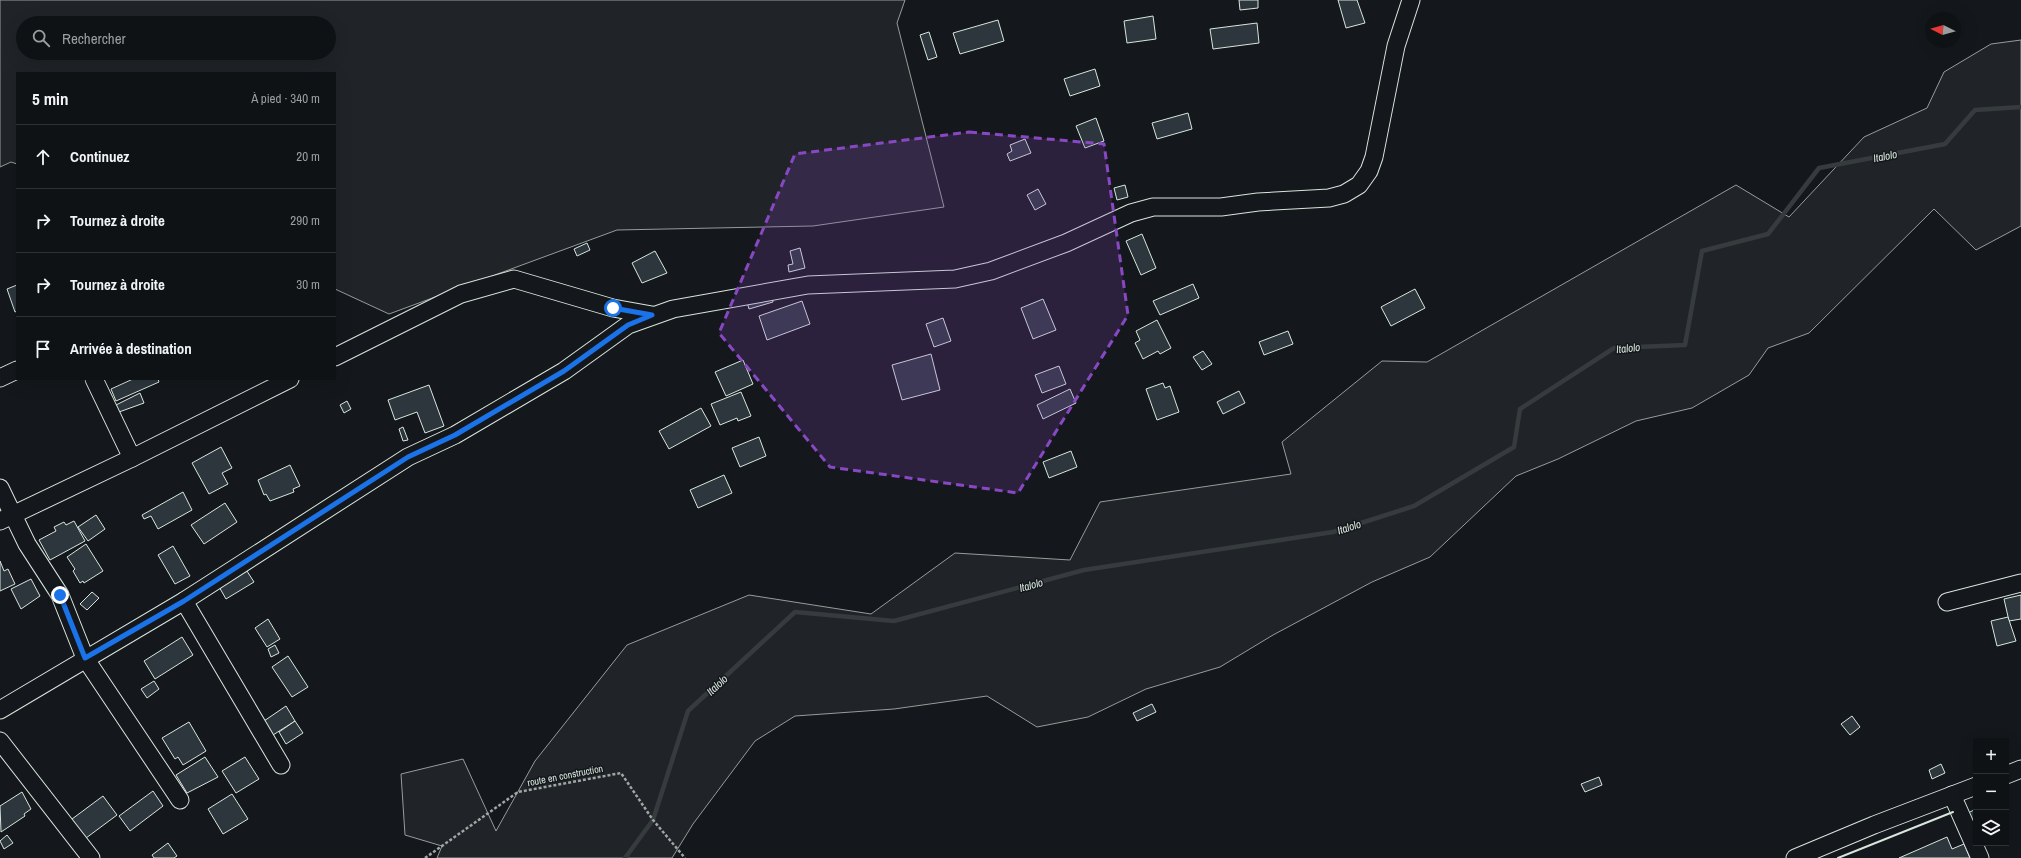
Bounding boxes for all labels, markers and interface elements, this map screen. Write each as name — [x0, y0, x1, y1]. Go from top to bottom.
north arrow — [1925, 12, 1961, 48]
search box — [16, 16, 336, 60]
icon: search — [30, 27, 52, 49]
text: Rechercher — [62, 28, 126, 49]
text: 5 min — [32, 87, 68, 110]
text: À pied · 340 m — [251, 90, 320, 107]
icon: ahead — [32, 146, 54, 168]
text: Continuez — [70, 146, 129, 167]
water label: Italolo — [1872, 147, 1898, 165]
text: 20 m — [296, 148, 320, 165]
icon: right — [32, 210, 54, 232]
text: Tournez à droite — [70, 210, 165, 231]
text: 290 m — [290, 212, 320, 229]
icon: right — [32, 274, 54, 296]
text: Tournez à droite — [70, 274, 165, 295]
text: 30 m — [296, 276, 320, 293]
route start — [604, 299, 622, 317]
icon: arrive — [32, 338, 54, 360]
text: Arrivée à destination — [70, 338, 192, 359]
water label: Italolo — [1615, 340, 1641, 356]
water label: Italolo — [1335, 517, 1363, 537]
water label: Italolo — [1018, 575, 1044, 595]
route end — [51, 586, 69, 604]
water label: Italolo — [703, 672, 731, 698]
map controls — [1973, 738, 2009, 846]
button: + — [1973, 738, 2009, 774]
street label: route en construction — [526, 762, 604, 789]
button: − — [1973, 774, 2009, 810]
button: layers — [1973, 810, 2009, 846]

